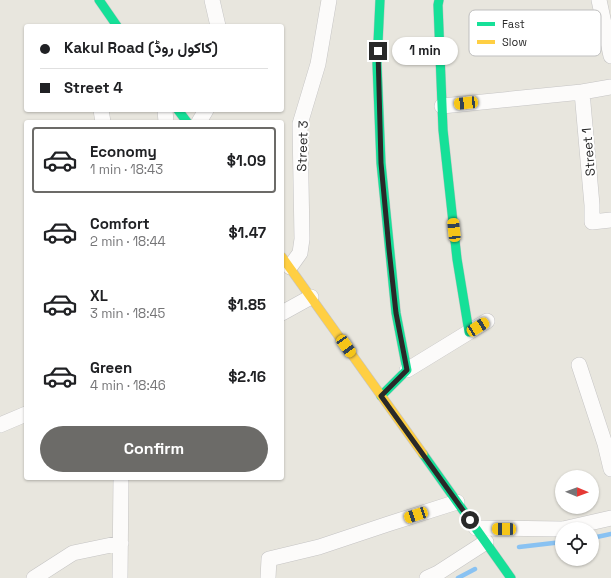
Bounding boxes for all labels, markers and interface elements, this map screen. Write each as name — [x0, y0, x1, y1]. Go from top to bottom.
legend — [469, 10, 601, 56]
text: Fast — [502, 17, 525, 31]
text: Slow — [502, 35, 527, 49]
callout: 1 min — [392, 37, 458, 65]
text: Kakul Road (کاکول روڈ) — [64, 38, 218, 57]
route end — [369, 42, 387, 60]
text: 1 min — [409, 42, 441, 59]
text: Street 4 — [64, 78, 123, 97]
car — [453, 96, 479, 110]
street label: Street 3 — [293, 120, 312, 172]
street label: Street 1 — [578, 127, 599, 177]
icon: car — [42, 142, 78, 178]
text: Economy — [90, 142, 157, 161]
text: $1.09 — [227, 151, 266, 170]
text: 1 min · 18:43 — [90, 161, 163, 178]
icon: car — [42, 214, 78, 250]
text: Comfort — [90, 214, 150, 233]
car — [447, 217, 461, 243]
text: $1.47 — [228, 223, 266, 242]
text: 2 min · 18:44 — [90, 233, 166, 250]
icon: car — [42, 286, 78, 322]
text: XL — [90, 286, 108, 305]
text: $1.85 — [228, 295, 266, 314]
text: 3 min · 18:45 — [90, 305, 165, 322]
car — [465, 316, 491, 338]
car — [334, 333, 358, 359]
icon: car — [42, 358, 78, 394]
text: Green — [90, 358, 132, 377]
text: $2.16 — [228, 367, 266, 386]
text: 4 min · 18:46 — [90, 377, 166, 394]
button: Confirm — [40, 426, 268, 472]
north arrow — [555, 470, 599, 514]
map controls — [555, 470, 599, 566]
car — [403, 506, 429, 524]
route start — [461, 511, 479, 529]
button: locate — [555, 522, 599, 566]
car — [492, 523, 516, 535]

